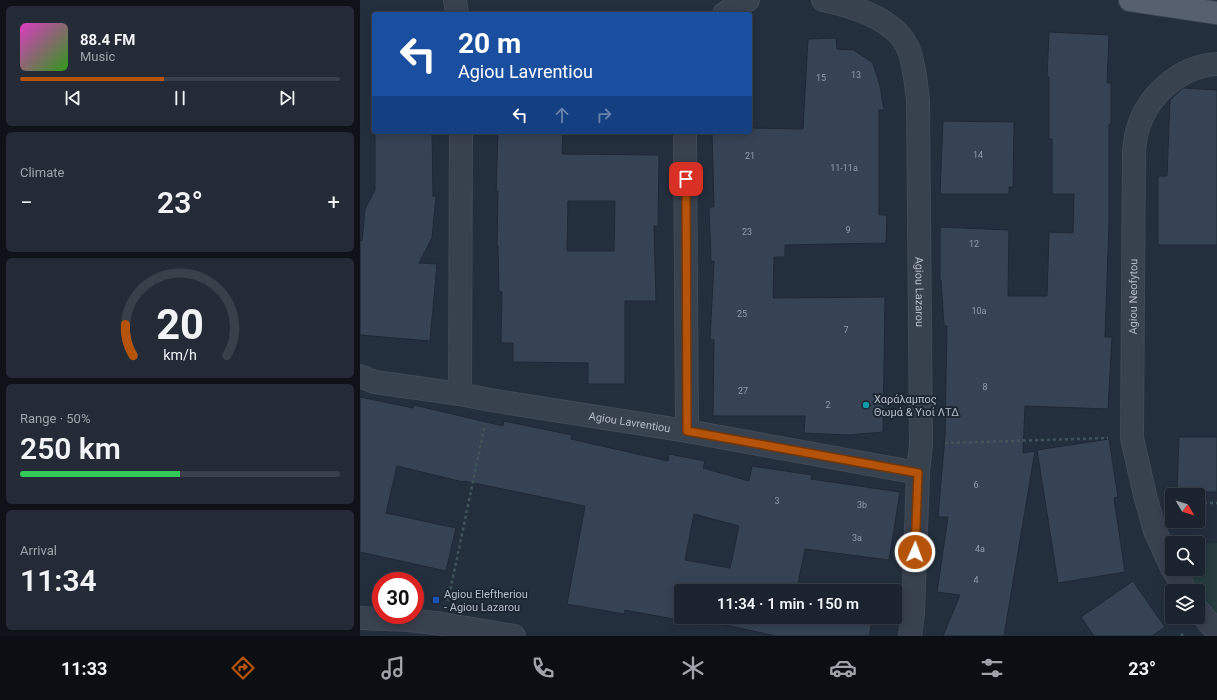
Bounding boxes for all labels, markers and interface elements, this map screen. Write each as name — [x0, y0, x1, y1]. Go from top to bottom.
text: 20 m — [458, 27, 521, 60]
icon: left — [392, 28, 444, 80]
text: 88.4 FM — [80, 31, 135, 49]
text: Music — [80, 49, 115, 64]
text: Agiou Lavrentiou — [458, 61, 593, 82]
house number: 13 — [851, 70, 861, 80]
house number: 15 — [816, 73, 826, 83]
icon: previous — [62, 87, 84, 109]
icon: pause — [169, 87, 191, 109]
icon: next — [276, 87, 298, 109]
icon: left — [509, 104, 531, 126]
icon: ahead — [551, 104, 573, 126]
icon: right — [593, 104, 615, 126]
house number: 14 — [973, 150, 983, 160]
house number: 21 — [745, 151, 755, 161]
pin — [669, 162, 703, 196]
house number: 11-11a — [830, 163, 858, 173]
text: Climate — [20, 165, 64, 180]
icon: arrive — [675, 168, 697, 190]
text: 23° — [157, 185, 203, 220]
text: − — [20, 190, 33, 215]
text: + — [328, 190, 340, 215]
house number: 9 — [845, 225, 851, 235]
house number: 23 — [742, 227, 752, 237]
house number: 12 — [969, 239, 979, 249]
street label: Agiou Lazarou — [913, 257, 926, 327]
street label: Agiou Neofytou — [1126, 258, 1140, 335]
text: 20 — [156, 300, 204, 349]
house number: 10a — [971, 306, 987, 316]
house number: 25 — [737, 309, 747, 319]
house number: 7 — [843, 325, 849, 335]
text: km/h — [163, 347, 197, 363]
house number: 8 — [982, 382, 988, 392]
house number: 27 — [738, 386, 748, 396]
place label: Χαράλαμπος Θωμά & Υιοί ΛΤΔ — [874, 393, 959, 419]
house number: 2 — [825, 400, 831, 410]
marker: Χαράλαμπος Θωμά & Υιοί ΛΤΔ — [861, 400, 871, 410]
street label: Agiou Lavrentiou — [588, 409, 671, 435]
text: Range · 50% — [20, 411, 90, 426]
text: 250 km — [20, 431, 121, 466]
house number: 6 — [973, 480, 979, 490]
north arrow — [1165, 488, 1205, 528]
map controls — [1165, 488, 1205, 624]
house number: 3 — [774, 496, 780, 506]
house number: 3b — [857, 500, 867, 510]
position arrow — [894, 531, 936, 573]
house number: 3a — [852, 533, 862, 543]
button: search — [1165, 536, 1205, 576]
text: Arrival — [20, 543, 57, 558]
house number: 4a — [975, 544, 985, 554]
text: 11:34 — [20, 563, 97, 598]
speed limit sign: 30 — [372, 572, 424, 624]
house number: 4 — [973, 575, 979, 585]
button: layers — [1165, 584, 1205, 624]
place label: Agiou Eleftheriou - Agiou Lazarou — [444, 588, 528, 614]
marker: Agiou Eleftheriou - Agiou Lazarou — [431, 595, 441, 605]
text: 11:34 · 1 min · 150 m — [717, 595, 859, 613]
icon: directions — [229, 654, 257, 682]
icon: music — [379, 654, 407, 682]
icon: phone — [529, 654, 557, 682]
icon: climate — [679, 654, 707, 682]
icon: car — [829, 654, 857, 682]
icon: filters — [978, 654, 1006, 682]
text: 11:33 — [61, 658, 107, 679]
text: 23° — [1128, 658, 1156, 679]

